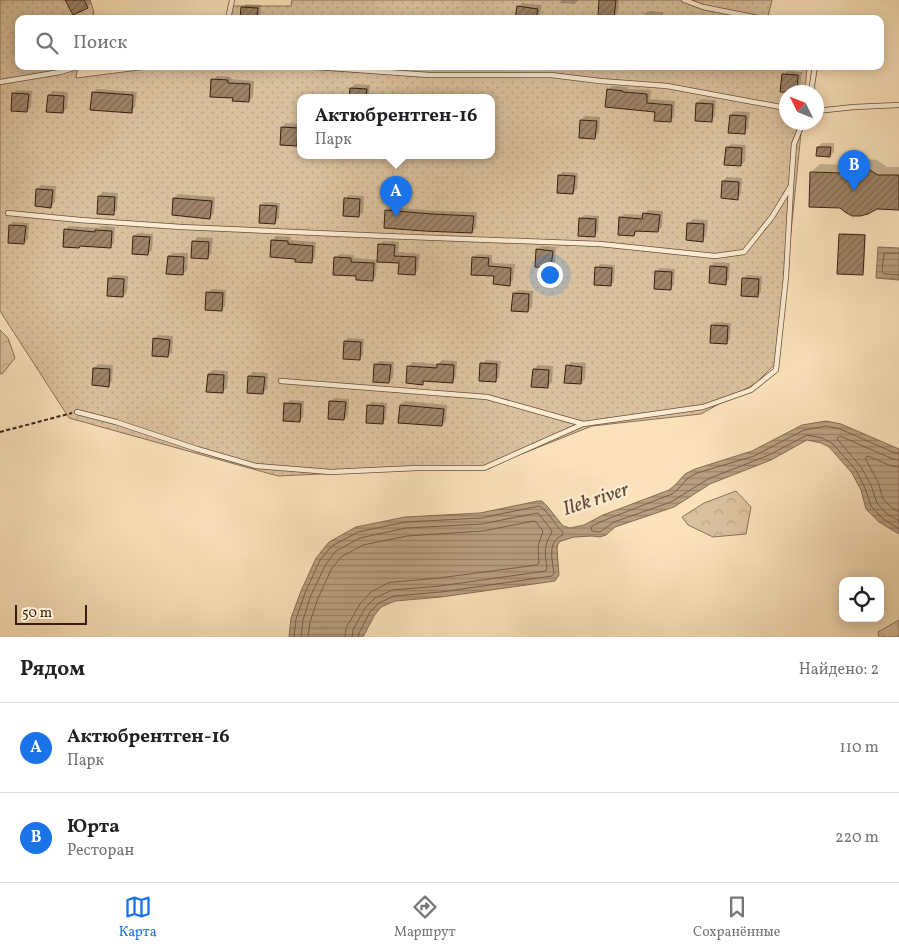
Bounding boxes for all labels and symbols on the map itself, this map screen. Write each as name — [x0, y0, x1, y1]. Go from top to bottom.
north arrow — [779, 85, 824, 130]
pin: B — [838, 150, 870, 191]
pin: A — [380, 176, 412, 217]
your location — [537, 262, 563, 288]
water label: Ilek river — [559, 476, 633, 524]
scale bar — [15, 602, 88, 625]

